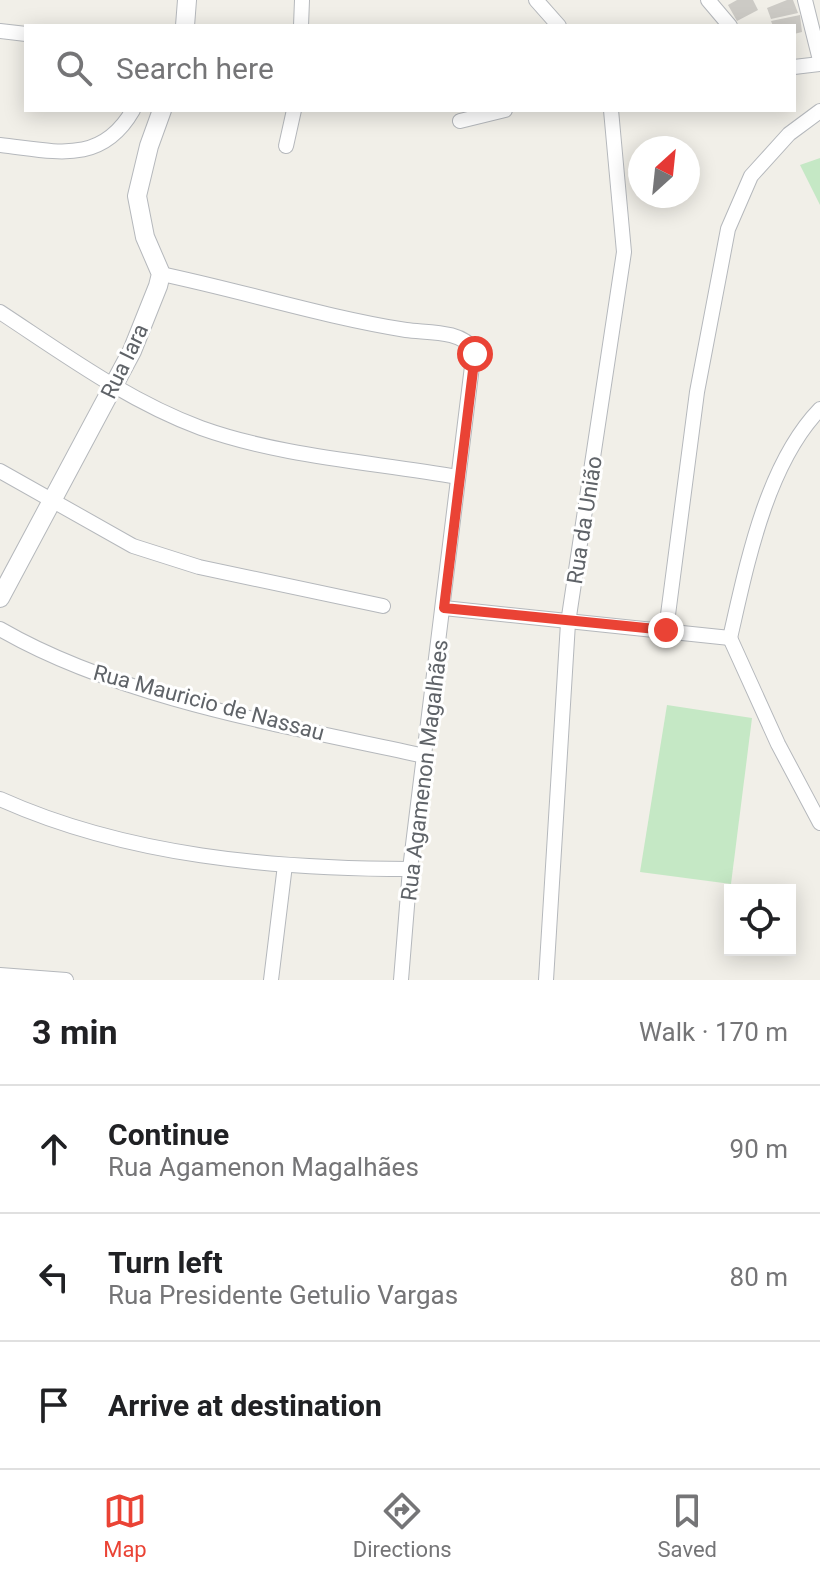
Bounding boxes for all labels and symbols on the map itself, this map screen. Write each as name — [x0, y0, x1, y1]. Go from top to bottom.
north arrow — [628, 136, 700, 208]
street label: Rua Iara — [96, 320, 153, 403]
route start — [457, 336, 493, 372]
street label: Rua da União — [562, 454, 607, 586]
route end — [648, 612, 684, 648]
street label: Rua Agamenon Magalhães — [396, 638, 453, 902]
street label: Rua Mauricio de Nassau — [91, 660, 327, 745]

